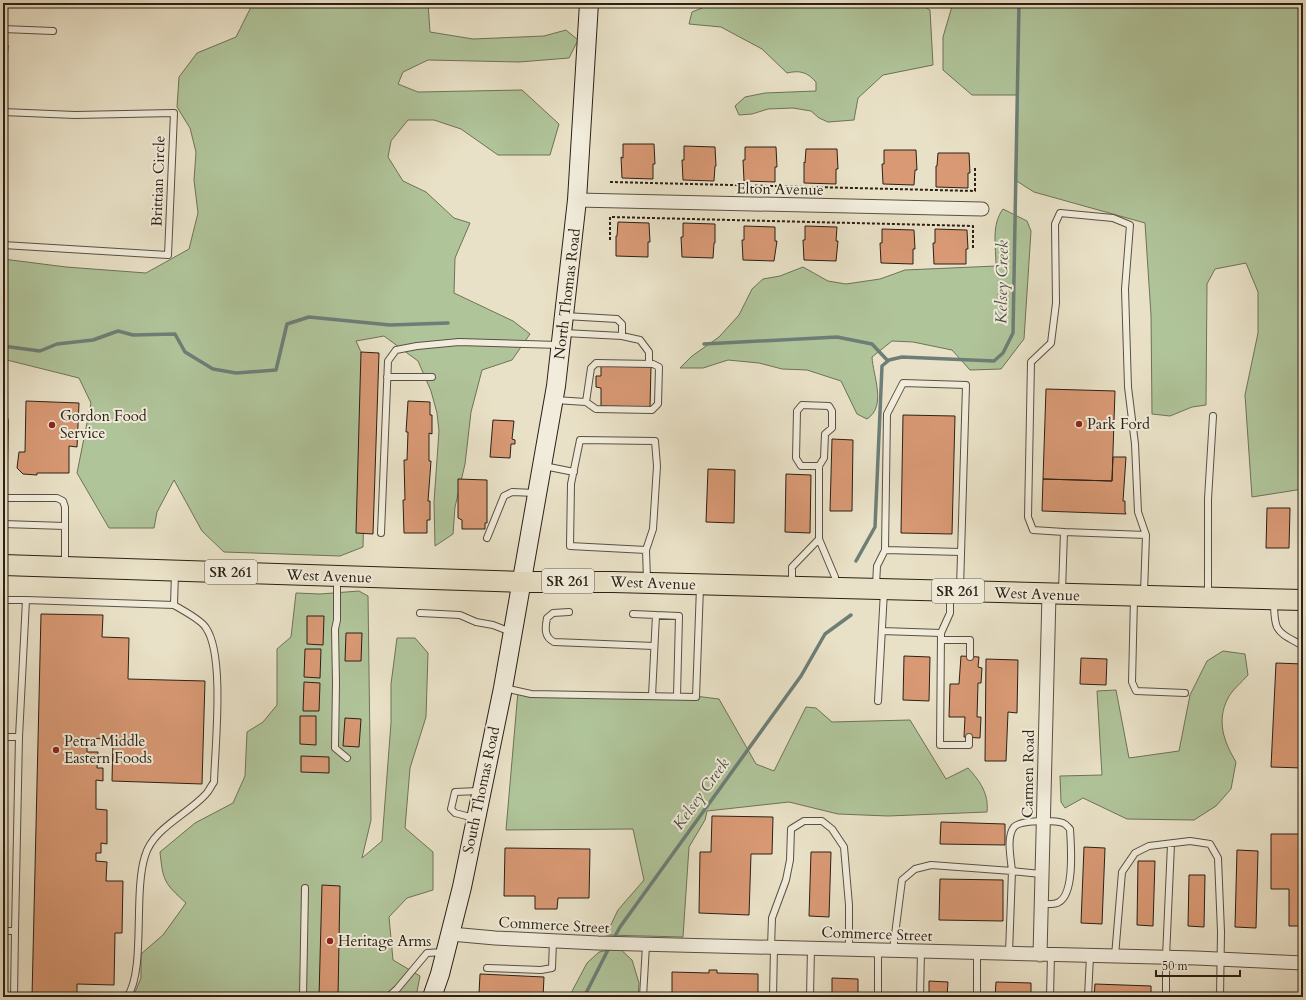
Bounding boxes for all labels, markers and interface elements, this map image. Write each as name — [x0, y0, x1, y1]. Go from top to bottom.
street label: Brittian Circle — [146, 135, 170, 227]
street label: Elton Avenue — [736, 178, 824, 200]
street label: North Thomas Road — [549, 227, 585, 361]
water label: Kelsey Creek — [990, 240, 1014, 324]
place label: Gordon Food Service — [60, 406, 147, 443]
place label: Park Ford — [1087, 414, 1150, 434]
marker: Park Ford — [1074, 419, 1084, 429]
marker: Gordon Food Service — [47, 420, 57, 430]
road number: SR 261 — [205, 560, 257, 584]
street label: West Avenue — [285, 564, 372, 587]
road number: SR 261 — [542, 569, 594, 593]
street label: West Avenue — [609, 571, 696, 594]
road number: SR 261 — [932, 579, 984, 603]
street label: West Avenue — [993, 582, 1080, 605]
street label: South Thomas Road — [458, 725, 504, 855]
street label: Carmen Road — [1017, 730, 1039, 818]
place label: Petra Middle Eastern Foods — [64, 731, 152, 768]
marker: Petra Middle Eastern Foods — [51, 745, 61, 755]
water label: Kelsey Creek — [668, 754, 735, 834]
street label: Commerce Street — [498, 912, 610, 938]
street label: Commerce Street — [821, 922, 933, 946]
place label: Heritage Arms — [338, 931, 431, 951]
marker: Heritage Arms — [325, 936, 335, 946]
scale bar — [1156, 952, 1240, 978]
text: 50 m — [1162, 958, 1189, 974]

